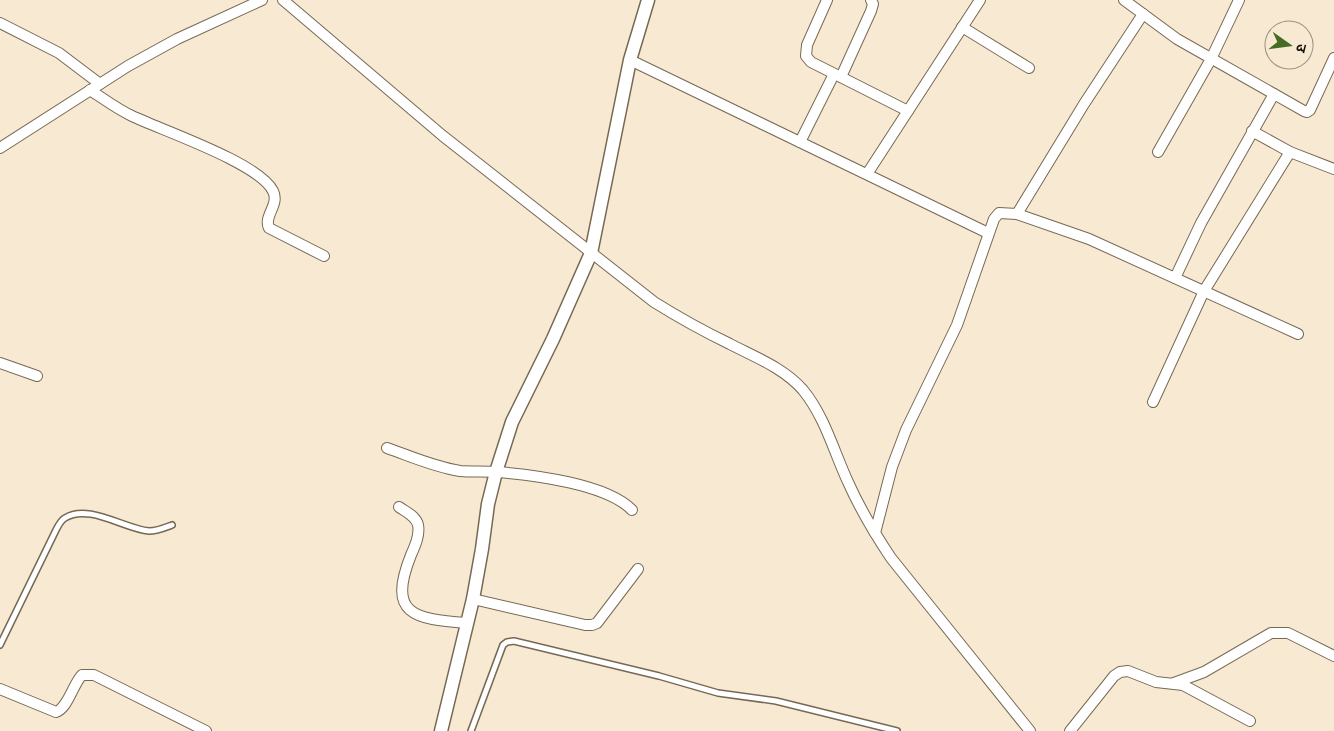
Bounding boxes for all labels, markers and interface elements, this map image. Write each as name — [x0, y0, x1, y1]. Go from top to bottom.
north arrow — [1264, 20, 1314, 70]
text: उ — [1292, 42, 1310, 55]

